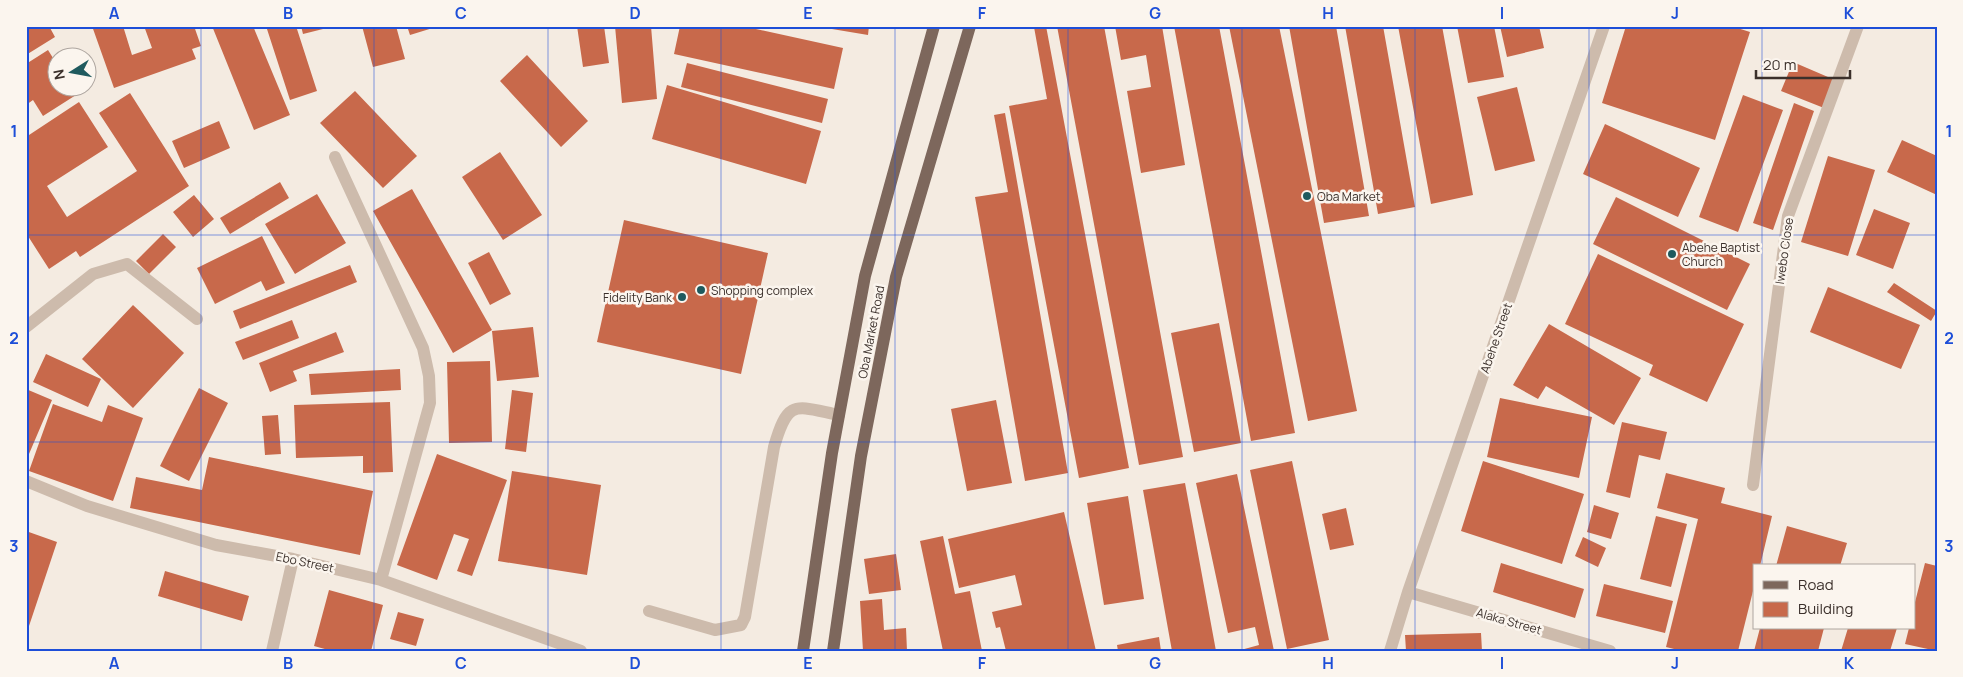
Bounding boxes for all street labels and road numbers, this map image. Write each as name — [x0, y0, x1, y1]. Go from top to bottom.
street label: Iwebo Close — [1771, 217, 1797, 285]
street label: Oba Market Road — [854, 284, 888, 380]
street label: Abehe Street — [1476, 300, 1516, 376]
street label: Ebo Street — [275, 548, 336, 576]
street label: Alaka Street — [1474, 604, 1544, 639]

